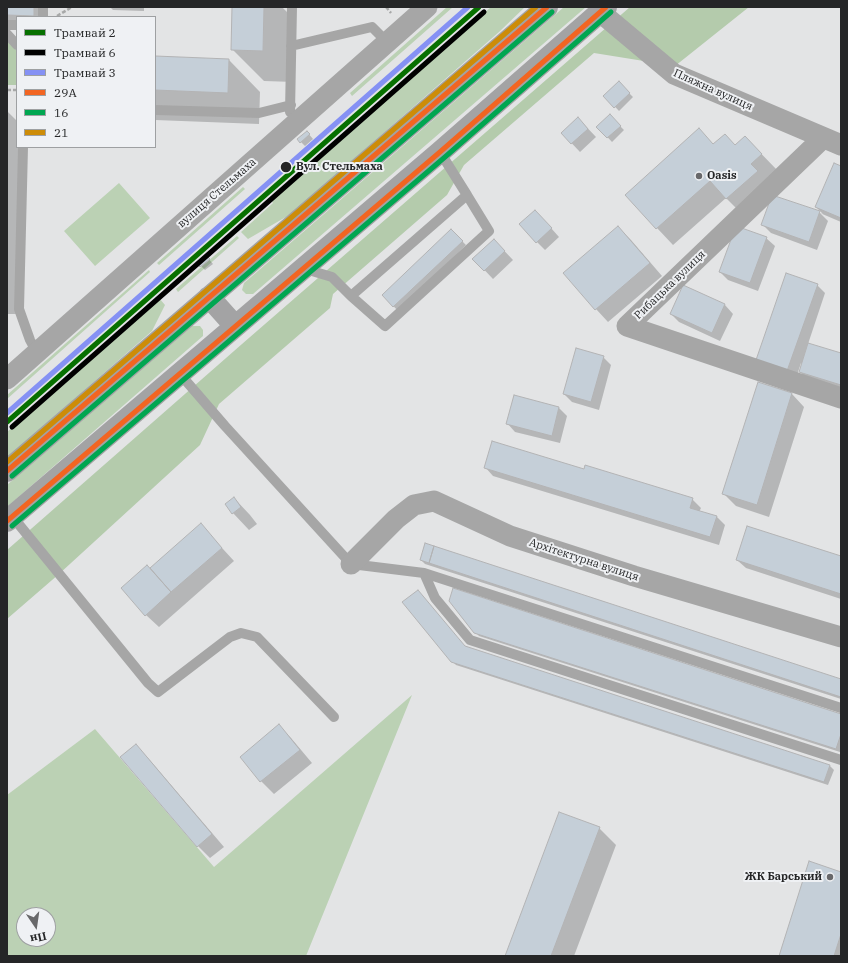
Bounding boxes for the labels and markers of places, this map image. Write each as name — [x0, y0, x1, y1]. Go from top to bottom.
marker: Вул. Стельмаха — [279, 160, 293, 174]
place label: Вул. Стельмаха — [296, 160, 383, 174]
place label: Oasis — [707, 169, 737, 183]
marker: Oasis — [694, 171, 704, 181]
place label: ЖК Барський — [745, 870, 822, 884]
marker: ЖК Барський — [825, 872, 835, 882]

